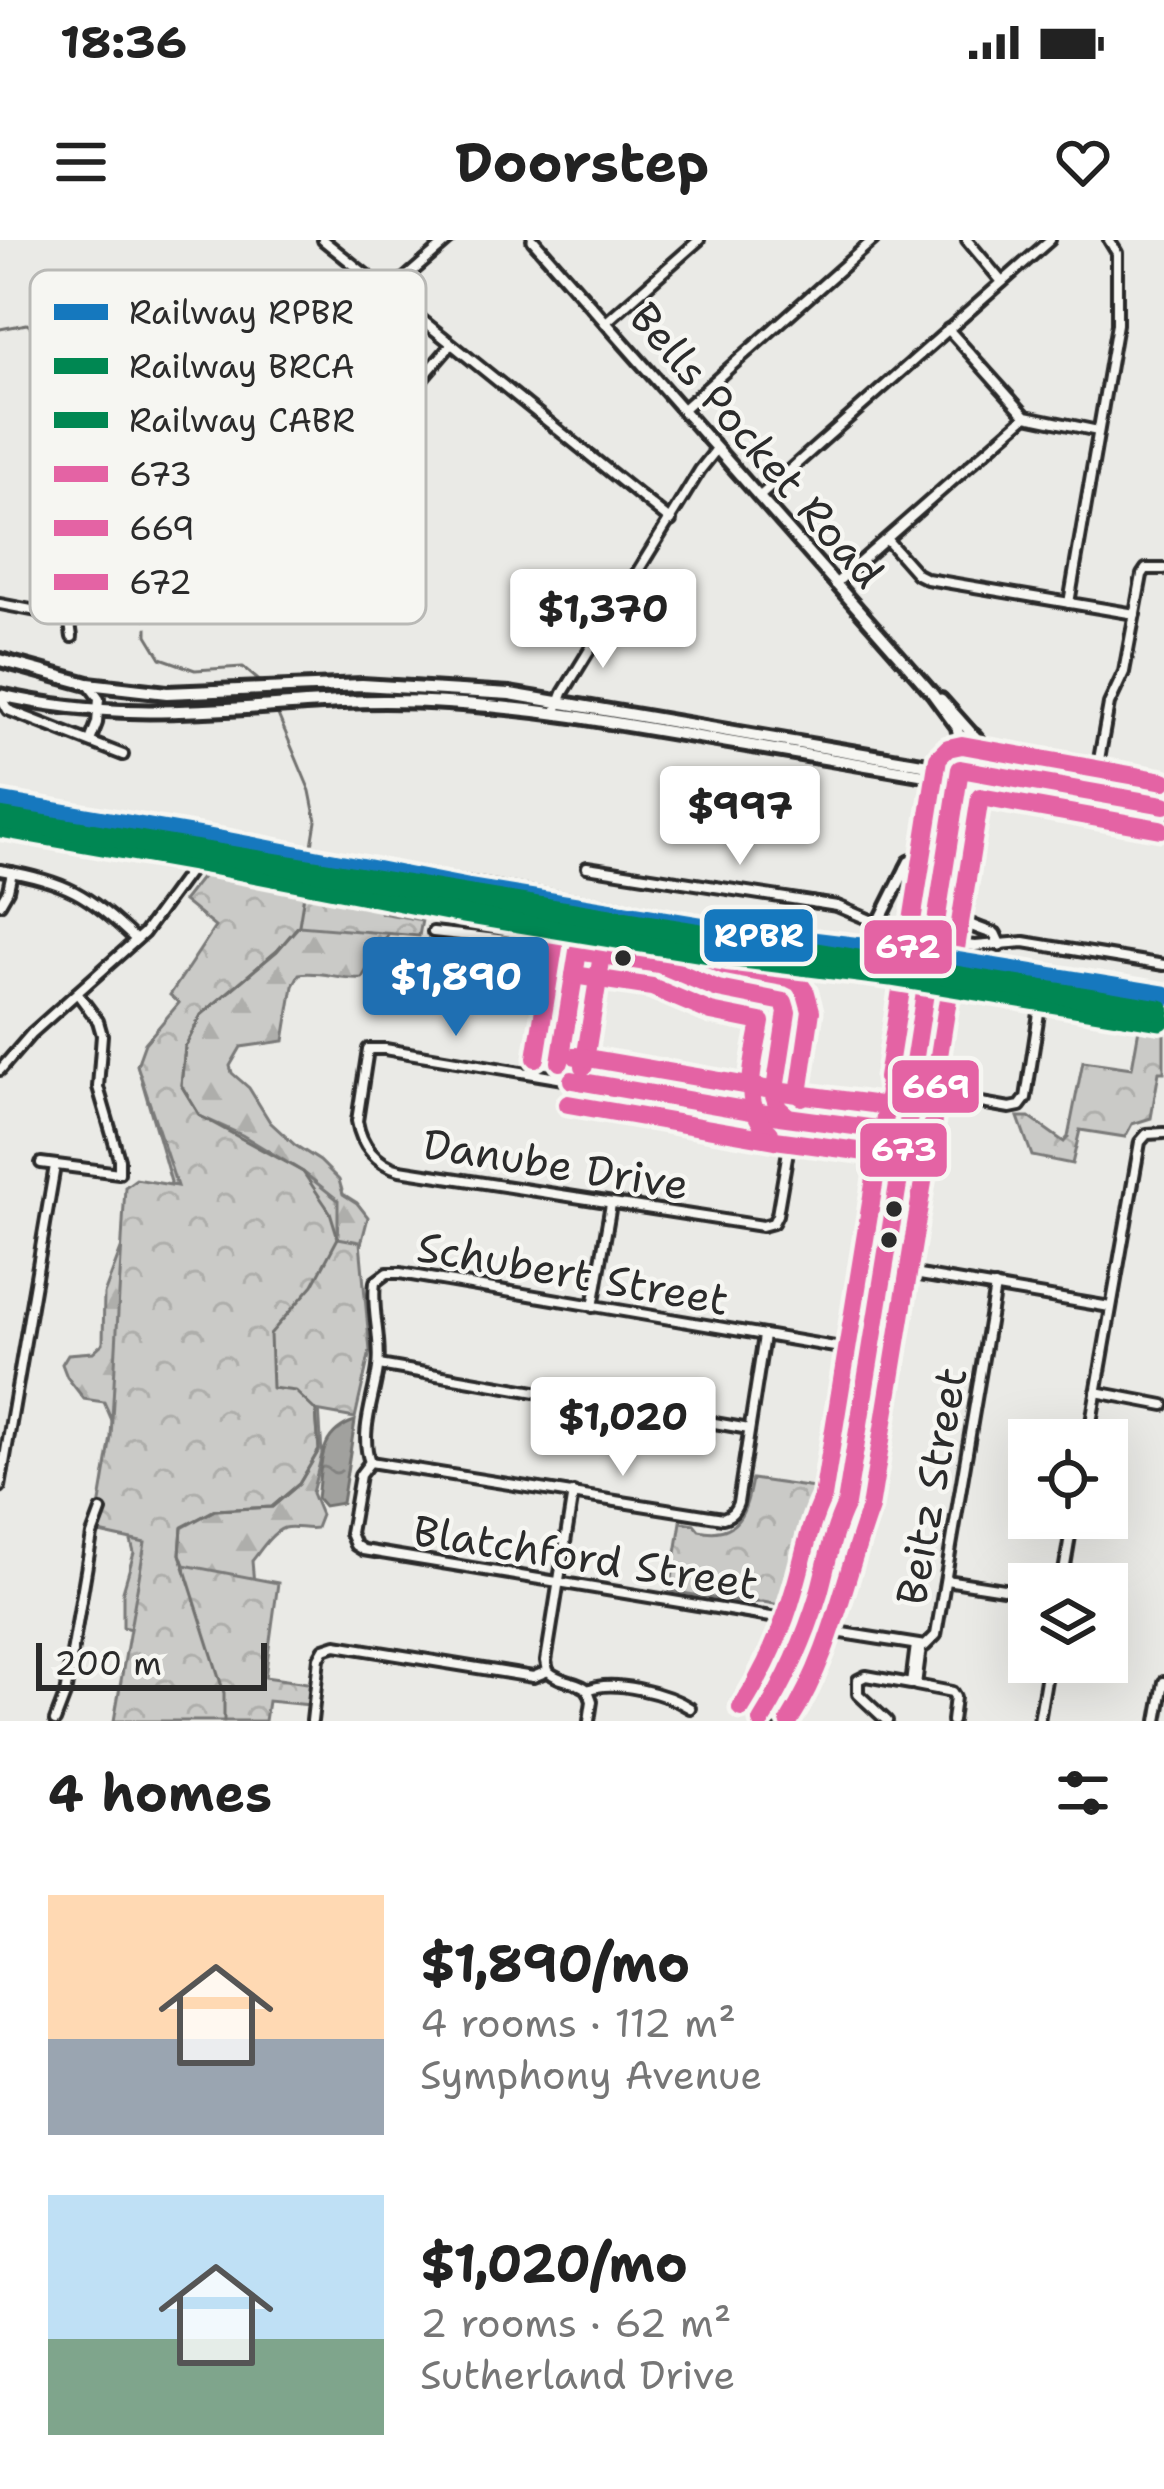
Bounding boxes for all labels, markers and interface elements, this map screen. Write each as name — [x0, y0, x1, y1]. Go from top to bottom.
text: 18:36 — [60, 12, 187, 72]
text: Doorstep — [455, 126, 709, 198]
icon: menu — [48, 129, 114, 195]
icon: heart — [1050, 129, 1116, 195]
legend — [30, 270, 426, 624]
text: Railway RPBR — [129, 290, 354, 335]
street label: Bells Pocket Road — [617, 290, 897, 600]
text: Railway BRCA — [129, 344, 355, 389]
text: Railway CABR — [129, 398, 355, 443]
text: 673 — [129, 452, 192, 497]
text: 669 — [129, 506, 195, 551]
text: 672 — [129, 560, 192, 605]
pin: $1,370 — [505, 569, 701, 671]
text: $1,370 — [537, 582, 669, 634]
pin: $997 — [669, 766, 811, 868]
text: $997 — [687, 779, 793, 831]
line badge: RPBR — [702, 907, 815, 964]
text: RPBR — [714, 913, 804, 958]
line badge: 672 — [862, 918, 954, 976]
text: 672 — [875, 924, 941, 969]
pin: $1,890 — [358, 937, 554, 1039]
unlabelled marker — [612, 947, 634, 969]
text: $1,890 — [390, 950, 522, 1002]
line badge: 669 — [890, 1058, 981, 1115]
text: 669 — [902, 1064, 970, 1109]
street label: Danube Drive — [419, 1115, 693, 1213]
line badge: 673 — [858, 1121, 949, 1179]
text: 673 — [871, 1127, 937, 1172]
unlabelled marker — [883, 1198, 905, 1220]
street label: Schubert Street — [413, 1218, 733, 1328]
unlabelled marker — [878, 1229, 900, 1251]
street label: Beitz Street — [883, 1363, 979, 1609]
pin: $1,020 — [525, 1377, 721, 1479]
text: $1,020 — [558, 1390, 688, 1442]
map controls — [1008, 1419, 1128, 1683]
button: locate — [1008, 1419, 1128, 1539]
street label: Blatchford Street — [410, 1502, 762, 1612]
button: layers — [1008, 1563, 1128, 1683]
scale bar — [36, 1637, 267, 1690]
text: 200 m — [54, 1641, 162, 1686]
text: 4 homes — [48, 1759, 272, 1827]
icon: filters — [1050, 1760, 1116, 1826]
text: $1,890/mo — [420, 1929, 690, 1997]
icon: home — [144, 1943, 288, 2087]
text: 4 rooms · 112 m² — [420, 1997, 736, 2049]
text: Symphony Avenue — [420, 2049, 762, 2101]
text: $1,020/mo — [420, 2229, 688, 2297]
icon: home — [144, 2243, 288, 2387]
text: 2 rooms · 62 m² — [420, 2297, 732, 2349]
text: Sutherland Drive — [420, 2349, 735, 2401]

